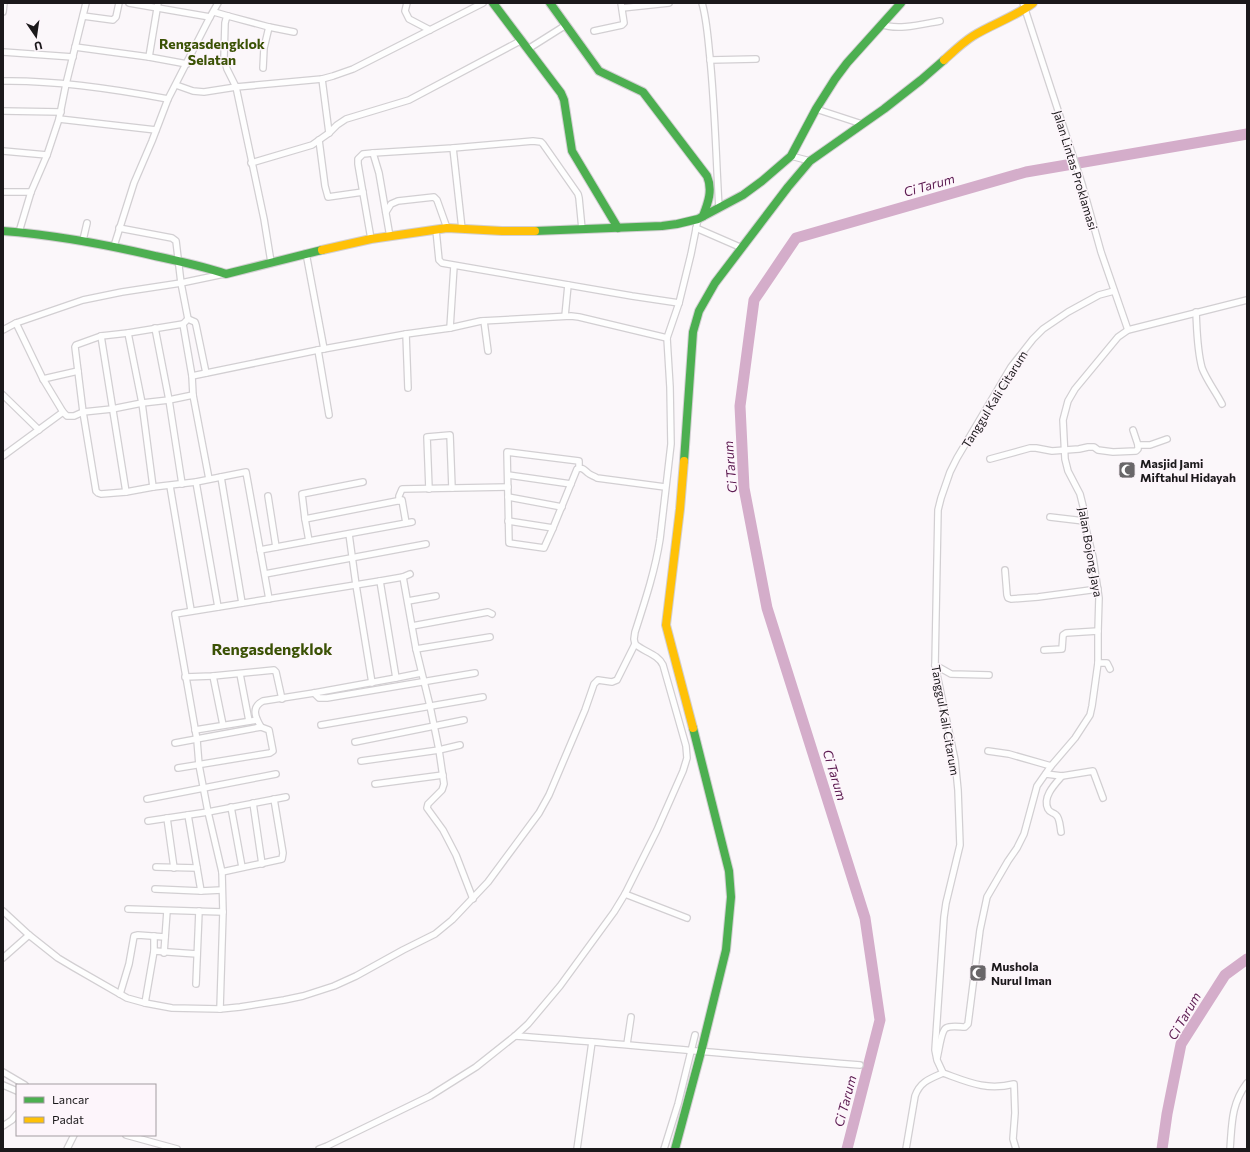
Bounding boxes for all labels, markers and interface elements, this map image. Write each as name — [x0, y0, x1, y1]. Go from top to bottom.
north arrow — [16, 16, 56, 56]
district label: Rengasdengklok Selatan — [159, 35, 265, 68]
text: U — [33, 39, 44, 53]
street label: Jalan Lintas Proklamasi — [1050, 108, 1101, 232]
water label: Ci Tarum — [902, 170, 956, 200]
street label: Tanggul Kali Citarum — [958, 348, 1030, 450]
water label: Ci Tarum — [720, 440, 740, 494]
place label: Masjid Jami Miftahul Hidayah — [1140, 456, 1236, 484]
mosque icon: Masjid Jami Miftahul Hidayah — [1117, 460, 1137, 480]
street label: Jalan Bojong Jaya — [1075, 506, 1106, 598]
district label: Rengasdengklok — [212, 639, 333, 658]
street label: Tanggul Kali Citarum — [929, 664, 963, 776]
water label: Ci Tarum — [820, 748, 850, 802]
place label: Mushola Nurul Iman — [991, 959, 1052, 987]
mosque icon: Mushola Nurul Iman — [968, 963, 988, 983]
water label: Ci Tarum — [1164, 989, 1204, 1043]
water label: Ci Tarum — [830, 1074, 860, 1128]
legend — [16, 1084, 156, 1136]
text: Lancar — [52, 1092, 89, 1106]
text: Padat — [52, 1112, 84, 1126]

